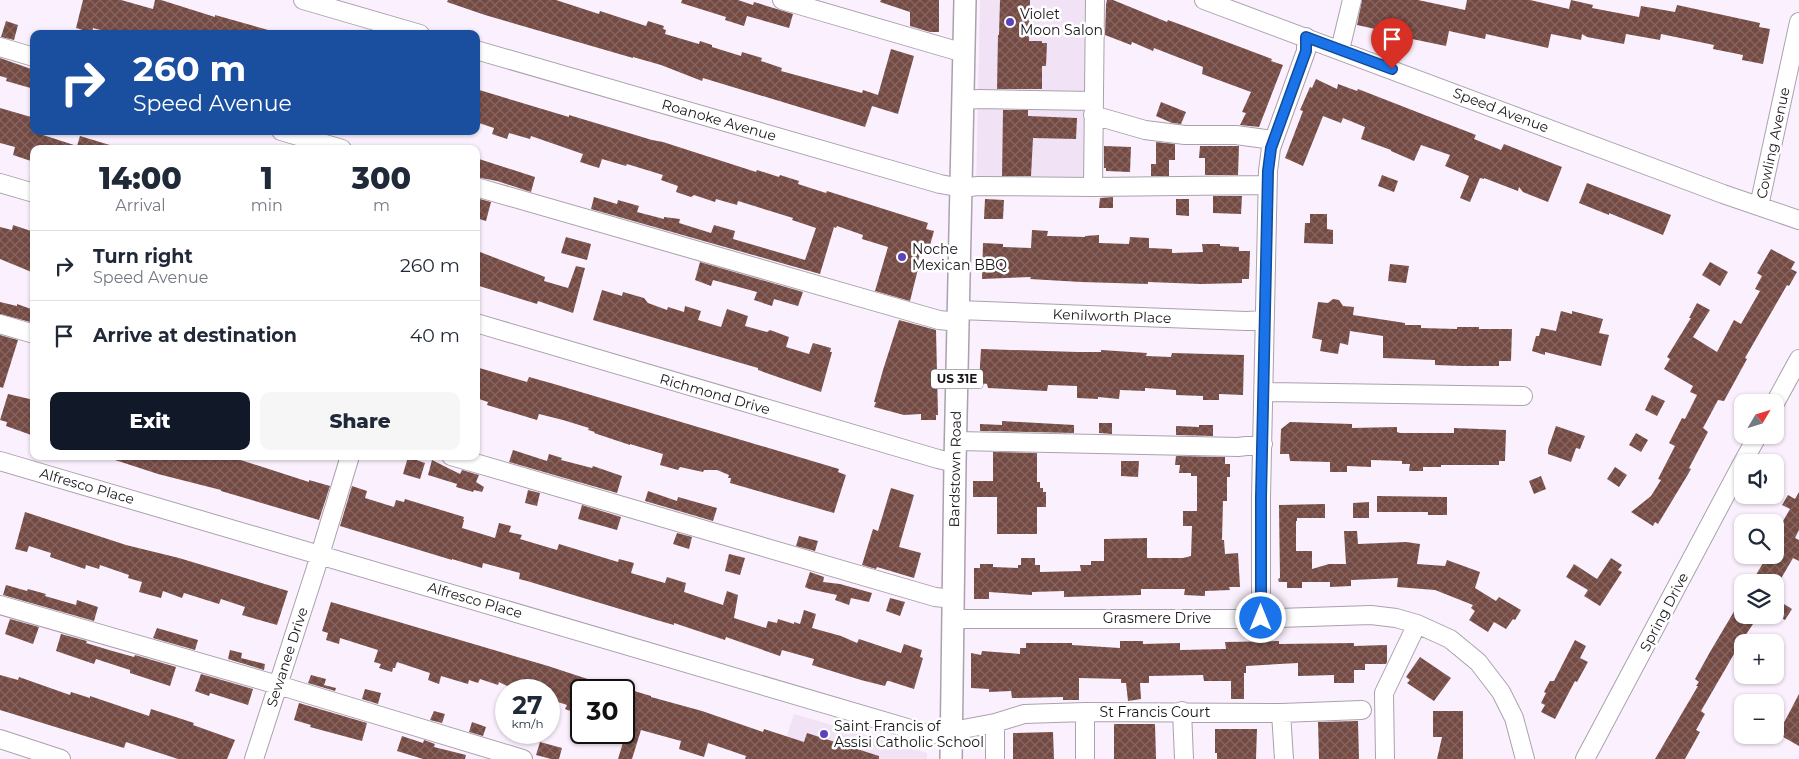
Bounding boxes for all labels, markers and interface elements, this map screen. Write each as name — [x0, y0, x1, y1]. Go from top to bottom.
place label: Violet Moon Salon — [1020, 5, 1103, 39]
marker: Violet Moon Salon — [1004, 16, 1016, 28]
pin — [1371, 18, 1413, 69]
icon: arrive — [1378, 25, 1406, 53]
text: 260 m — [133, 47, 246, 90]
icon: right — [50, 50, 115, 115]
street label: Speed Avenue — [1451, 83, 1551, 137]
street label: Cowling Avenue — [1752, 86, 1794, 200]
text: Speed Avenue — [133, 90, 292, 117]
street label: Roanoke Avenue — [660, 95, 778, 145]
text: 14:00 — [99, 160, 182, 197]
text: 1 — [261, 160, 273, 197]
text: 300 — [352, 160, 411, 197]
text: Arrival — [115, 196, 166, 215]
text: min — [251, 196, 283, 215]
text: m — [373, 196, 390, 215]
place label: Noche Mexican BBQ — [912, 240, 1007, 274]
text: Turn right — [93, 245, 193, 268]
marker: Noche Mexican BBQ — [896, 251, 908, 263]
icon: right — [50, 252, 78, 280]
text: 260 m — [400, 254, 460, 277]
text: Speed Avenue — [93, 268, 208, 287]
street label: Kenilworth Place — [1052, 305, 1172, 327]
icon: arrive — [50, 322, 78, 350]
text: Arrive at destination — [93, 324, 297, 347]
text: 40 m — [410, 324, 460, 347]
road number: US 31E — [931, 369, 983, 388]
street label: Richmond Drive — [658, 370, 772, 418]
button: Exit — [50, 392, 250, 450]
button: Share — [260, 392, 460, 450]
north arrow — [1734, 394, 1784, 444]
map controls — [1734, 394, 1784, 744]
street label: Bardstown Road — [945, 411, 965, 527]
button: sound — [1734, 454, 1784, 504]
street label: Alfresco Place — [38, 464, 136, 508]
button: search — [1734, 514, 1784, 564]
street label: Spring Drive — [1636, 569, 1692, 655]
button: layers — [1734, 574, 1784, 624]
street label: Alfresco Place — [426, 578, 524, 622]
position arrow — [1234, 591, 1286, 643]
street label: Sewanee Drive — [262, 605, 312, 709]
street label: Grasmere Drive — [1103, 609, 1211, 627]
button: + — [1734, 634, 1784, 684]
speed limit sign: 30 — [570, 679, 635, 744]
text: 27 — [512, 690, 543, 720]
button: − — [1734, 694, 1784, 744]
street label: St Francis Court — [1100, 703, 1211, 721]
text: km/h — [511, 716, 544, 731]
place label: Saint Francis of Assisi Catholic School — [834, 717, 984, 751]
marker: Saint Francis of Assisi Catholic School — [818, 728, 830, 740]

